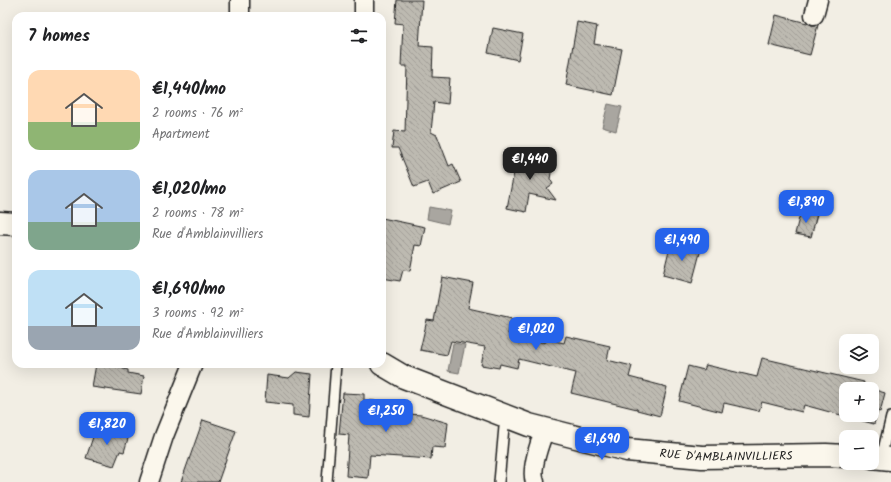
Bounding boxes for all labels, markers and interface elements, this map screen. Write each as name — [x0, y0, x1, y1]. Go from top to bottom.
text: 7 homes — [28, 23, 90, 50]
icon: filters — [348, 25, 370, 47]
text: €1,440/mo — [152, 76, 226, 103]
icon: home — [60, 86, 108, 134]
text: 2 rooms · 76 m² — [152, 103, 243, 124]
text: Apartment — [152, 124, 210, 145]
pin: €1,440 — [497, 147, 563, 181]
text: €1,440 — [512, 149, 548, 170]
text: €1,020/mo — [152, 176, 226, 203]
icon: home — [60, 186, 108, 234]
pin: €1,890 — [773, 190, 839, 224]
text: €1,890 — [788, 192, 824, 213]
text: 2 rooms · 78 m² — [152, 203, 244, 224]
text: Rue d'Amblainvilliers — [152, 224, 263, 245]
pin: €1,490 — [649, 228, 715, 262]
text: €1,490 — [664, 230, 700, 251]
text: €1,690/mo — [152, 276, 225, 303]
icon: home — [60, 286, 108, 334]
text: 3 rooms · 92 m² — [152, 303, 244, 324]
pin: €1,020 — [503, 317, 569, 351]
text: €1,020 — [518, 319, 554, 340]
text: Rue d'Amblainvilliers — [152, 324, 263, 345]
map controls — [839, 334, 879, 470]
button: layers — [839, 334, 879, 374]
button: + — [839, 382, 879, 422]
pin: €1,250 — [353, 399, 419, 433]
text: €1,250 — [368, 401, 404, 422]
pin: €1,820 — [74, 412, 140, 446]
text: €1,820 — [88, 414, 126, 435]
pin: €1,690 — [569, 427, 635, 461]
text: €1,690 — [584, 429, 620, 450]
button: − — [839, 430, 879, 470]
street label: RUE D'AMBLAINVILLIERS — [659, 444, 793, 467]

